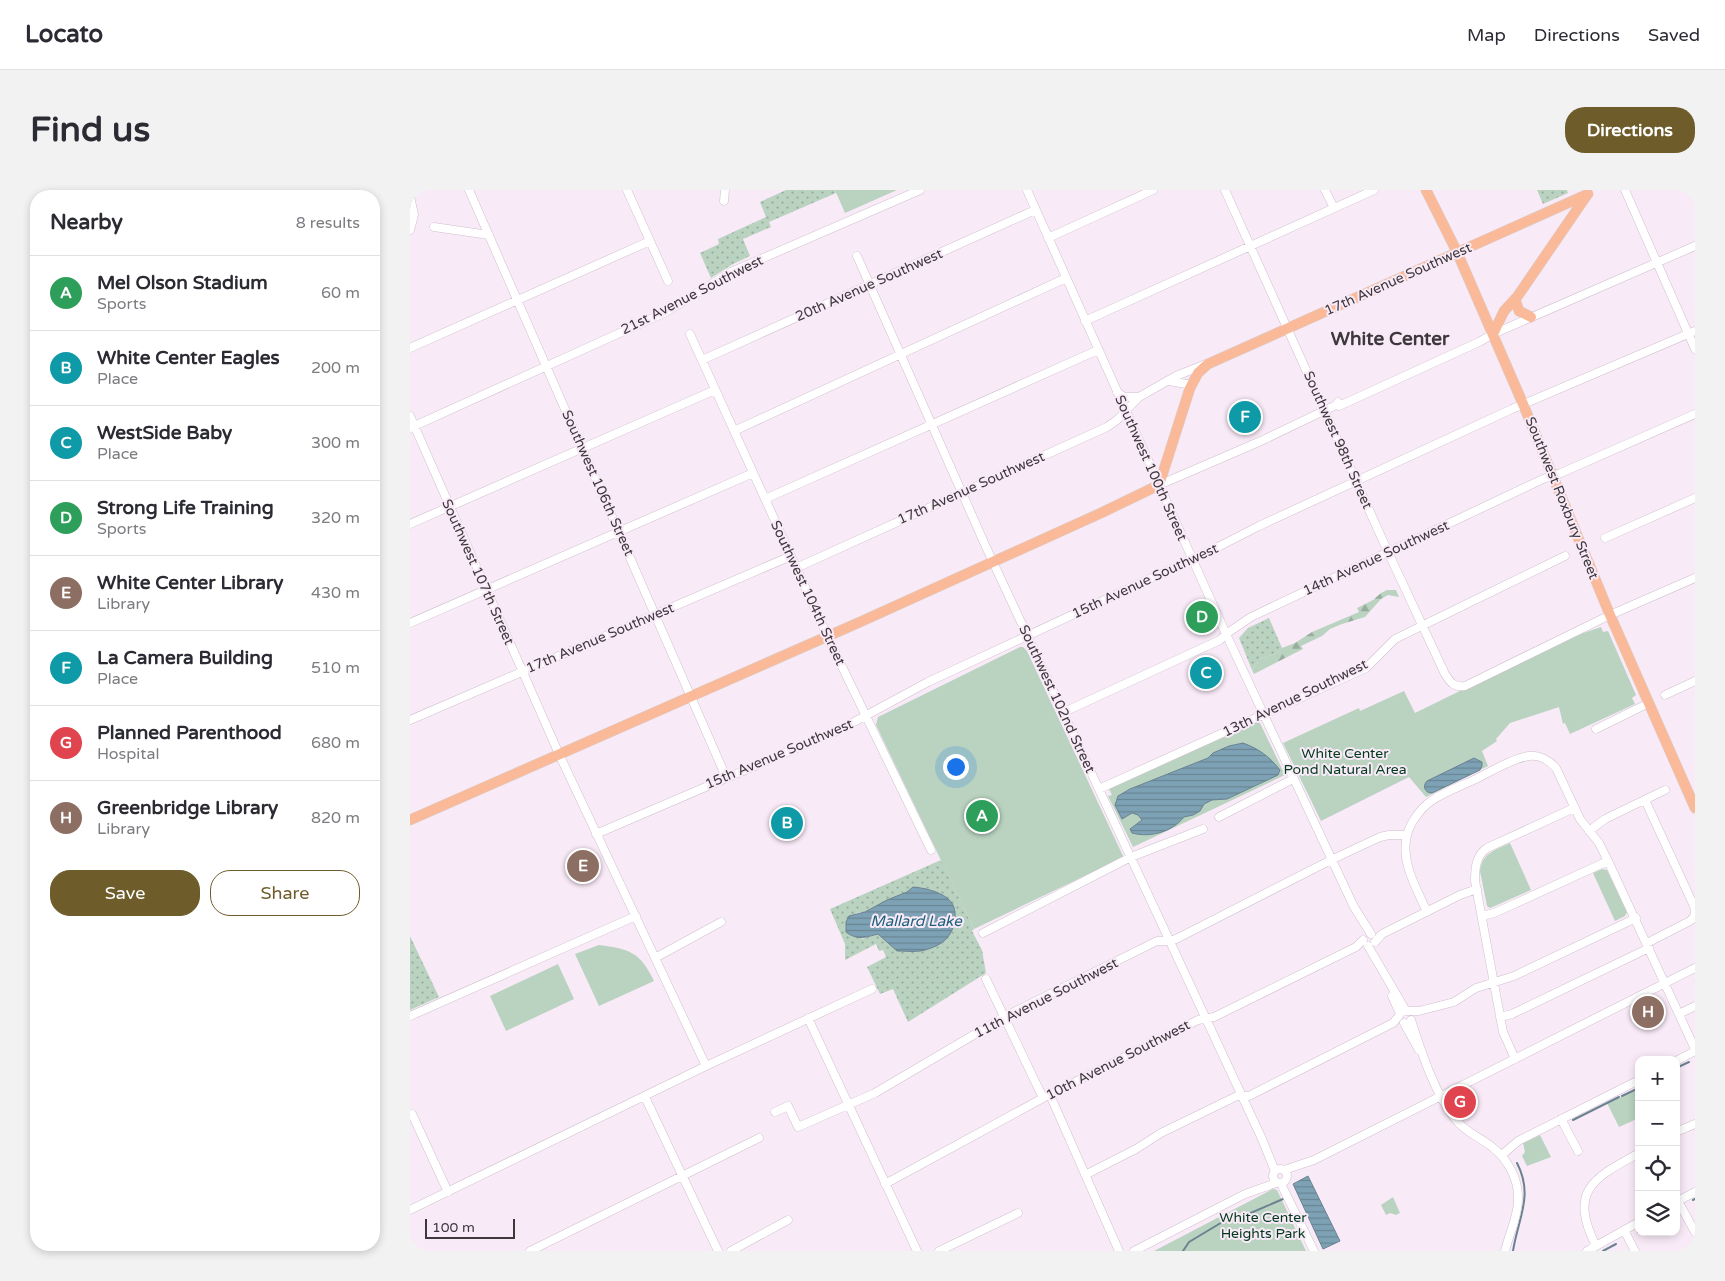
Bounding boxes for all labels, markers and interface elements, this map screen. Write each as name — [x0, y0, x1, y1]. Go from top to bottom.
text: Locato — [25, 20, 103, 49]
text: Map — [1467, 24, 1506, 46]
text: Directions — [1534, 24, 1620, 46]
text: Saved — [1648, 24, 1700, 46]
button: Directions — [1565, 107, 1695, 153]
text: Find us — [30, 109, 150, 151]
text: Nearby — [50, 210, 123, 235]
text: 8 results — [296, 213, 360, 233]
street label: 17th Avenue Southwest — [1322, 239, 1475, 319]
street label: 20th Avenue Southwest — [793, 245, 946, 325]
street label: 21st Avenue Southwest — [618, 251, 767, 338]
text: Mel Olson Stadium — [97, 272, 268, 294]
text: A — [60, 283, 72, 303]
text: 60 m — [321, 283, 360, 303]
text: Sports — [97, 294, 146, 314]
district label: White Center — [1331, 328, 1450, 350]
text: White Center Eagles — [97, 347, 280, 369]
text: B — [60, 358, 72, 378]
text: 200 m — [311, 358, 360, 378]
street label: Southwest 98th Street — [1300, 368, 1376, 512]
text: Place — [97, 369, 138, 389]
street label: Southwest 100th Street — [1111, 392, 1191, 544]
pin: F — [1229, 398, 1261, 436]
street label: Southwest 106th Street — [558, 407, 638, 559]
street label: Southwest Roxbury Street — [1522, 414, 1603, 582]
text: WestSide Baby — [97, 422, 232, 444]
text: C — [60, 433, 72, 453]
text: 300 m — [311, 433, 360, 453]
text: Place — [97, 444, 138, 464]
street label: 17th Avenue Southwest — [895, 448, 1048, 528]
street label: Southwest 107th Street — [438, 496, 518, 648]
text: Strong Life Training — [97, 497, 274, 519]
text: D — [60, 508, 72, 528]
text: 320 m — [311, 508, 360, 528]
street label: 14th Avenue Southwest — [1300, 516, 1452, 599]
street label: Southwest 104th Street — [767, 518, 849, 669]
text: Sports — [97, 519, 146, 539]
street label: 15th Avenue Southwest — [1069, 539, 1221, 622]
text: White Center Library — [97, 572, 284, 594]
text: E — [61, 583, 71, 603]
text: 430 m — [311, 583, 360, 603]
text: Library — [97, 594, 150, 614]
pin: D — [1186, 598, 1218, 636]
street label: 17th Avenue Southwest — [523, 599, 677, 677]
street label: Southwest 102nd Street — [1015, 622, 1099, 776]
text: La Camera Building — [97, 647, 273, 669]
pin: C — [1190, 654, 1222, 692]
street label: 13th Avenue Southwest — [1220, 655, 1371, 741]
text: F — [61, 658, 71, 678]
text: 510 m — [311, 658, 360, 678]
text: Place — [97, 669, 138, 689]
street label: 15th Avenue Southwest — [702, 715, 856, 793]
text: Planned Parenthood — [97, 722, 282, 744]
text: G — [60, 733, 72, 753]
text: 680 m — [311, 733, 360, 753]
text: Hospital — [97, 744, 159, 764]
park label: White Center Pond Natural Area — [1283, 745, 1407, 778]
your location — [943, 754, 969, 780]
text: Greenbridge Library — [97, 797, 278, 819]
pin: A — [966, 797, 998, 835]
pin: B — [771, 804, 803, 842]
text: H — [60, 808, 72, 828]
text: 820 m — [311, 808, 360, 828]
text: Library — [97, 819, 150, 839]
pin: E — [567, 847, 599, 885]
button: Save — [50, 870, 200, 916]
button: Share — [210, 870, 360, 916]
water label: Mallard Lake — [870, 912, 963, 930]
street label: 11th Avenue Southwest — [971, 954, 1121, 1042]
pin: H — [1632, 993, 1664, 1031]
street label: 10th Avenue Southwest — [1043, 1016, 1193, 1104]
map controls — [1635, 1056, 1680, 1236]
button: + — [1635, 1056, 1680, 1101]
pin: G — [1444, 1083, 1476, 1121]
button: − — [1635, 1101, 1680, 1146]
button: locate — [1635, 1146, 1680, 1191]
button: layers — [1635, 1191, 1680, 1236]
park label: White Center Heights Park — [1219, 1209, 1307, 1242]
scale bar — [425, 1216, 515, 1239]
text: 100 m — [432, 1219, 475, 1236]

